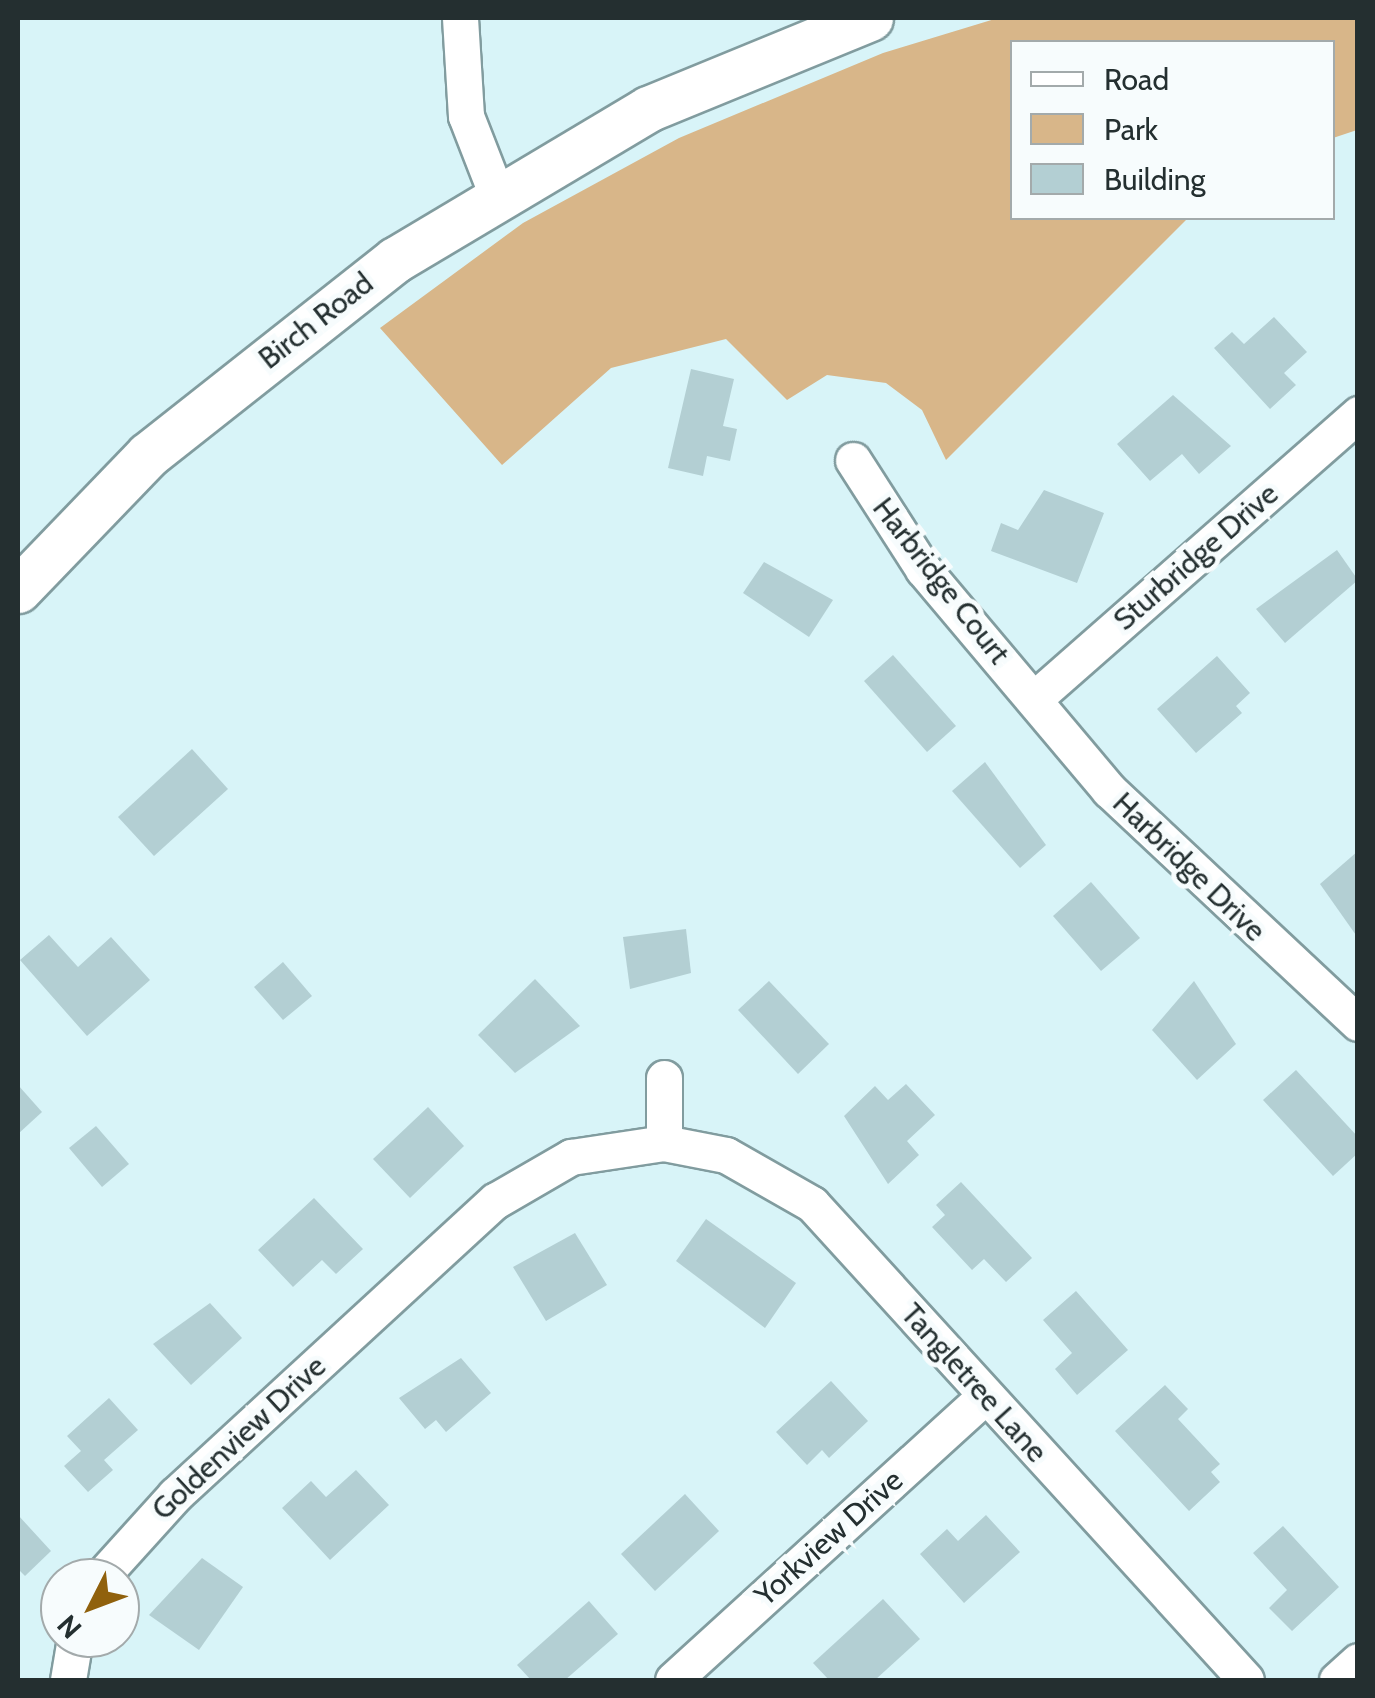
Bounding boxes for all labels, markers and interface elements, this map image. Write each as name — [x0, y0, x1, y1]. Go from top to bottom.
legend — [1010, 40, 1335, 220]
text: Road — [1104, 61, 1169, 98]
text: Park — [1104, 111, 1158, 148]
text: Building — [1104, 161, 1206, 198]
street label: Birch Road — [252, 265, 380, 377]
street label: Sturbridge Drive — [1107, 476, 1285, 638]
street label: Harbridge Court — [865, 491, 1017, 671]
street label: Harbridge Drive — [1105, 785, 1273, 949]
street label: Tangletree Lane — [893, 1296, 1055, 1470]
street label: Goldenview Drive — [145, 1348, 333, 1528]
street label: Yorkview Drive — [748, 1462, 910, 1614]
north arrow — [40, 1558, 140, 1658]
text: N — [50, 1608, 88, 1645]

